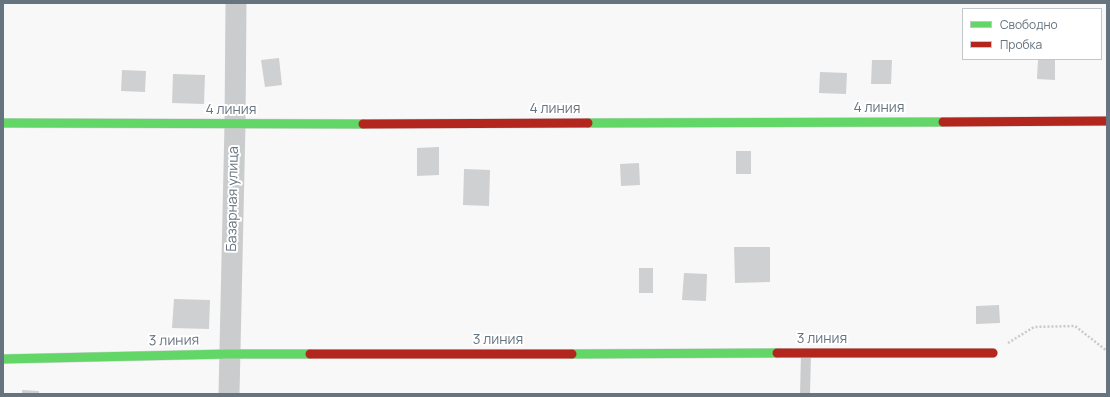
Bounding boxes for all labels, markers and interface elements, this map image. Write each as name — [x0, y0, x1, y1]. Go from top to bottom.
legend — [962, 8, 1102, 60]
text: Свободно — [1000, 16, 1058, 33]
text: Пробка — [1000, 36, 1042, 53]
street label: 4 линия — [853, 100, 905, 116]
street label: 4 линия — [529, 101, 581, 117]
street label: 4 линия — [205, 102, 257, 118]
street label: Базарная улица — [224, 146, 242, 252]
street label: 3 линия — [797, 331, 847, 347]
street label: 3 линия — [149, 332, 199, 350]
street label: 3 линия — [473, 332, 523, 348]

